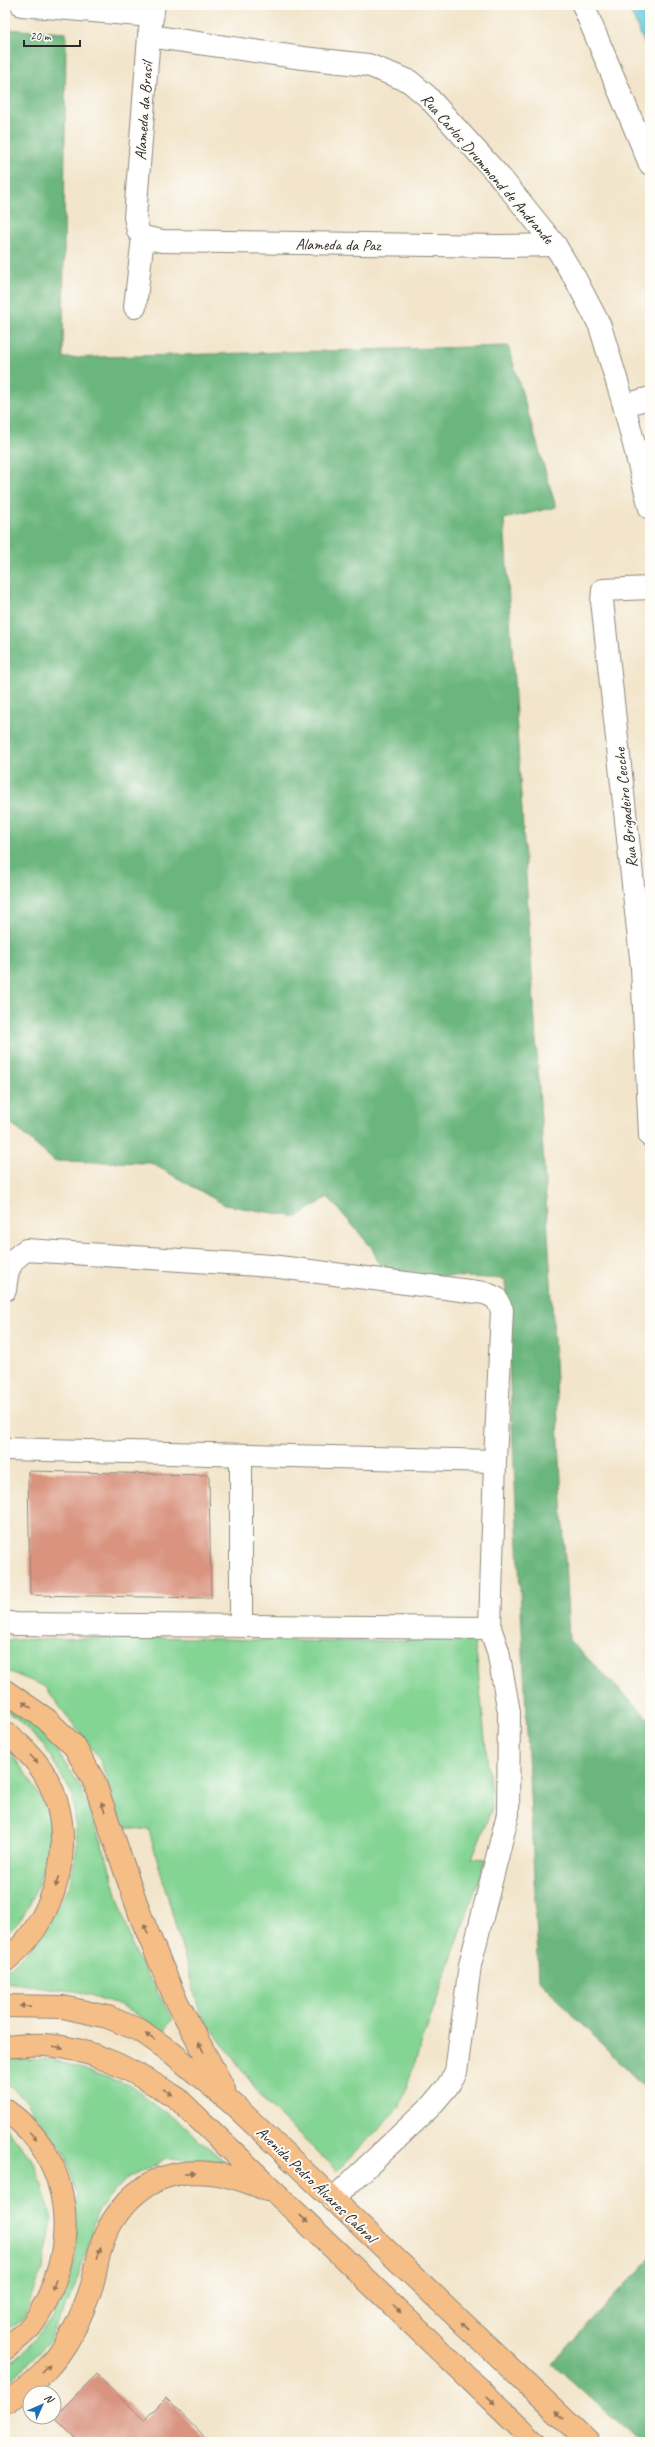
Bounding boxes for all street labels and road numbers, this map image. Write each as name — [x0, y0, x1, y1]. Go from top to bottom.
street label: Alameda da Brasil — [131, 58, 158, 161]
street label: Rua Carlos Drummond de Andrande — [417, 89, 559, 249]
street label: Alameda da Paz — [295, 234, 382, 256]
street label: Rua Brigadeiro Cecche — [610, 745, 642, 869]
street label: Avenida Pedro Álvares Cabral — [252, 2122, 383, 2249]

